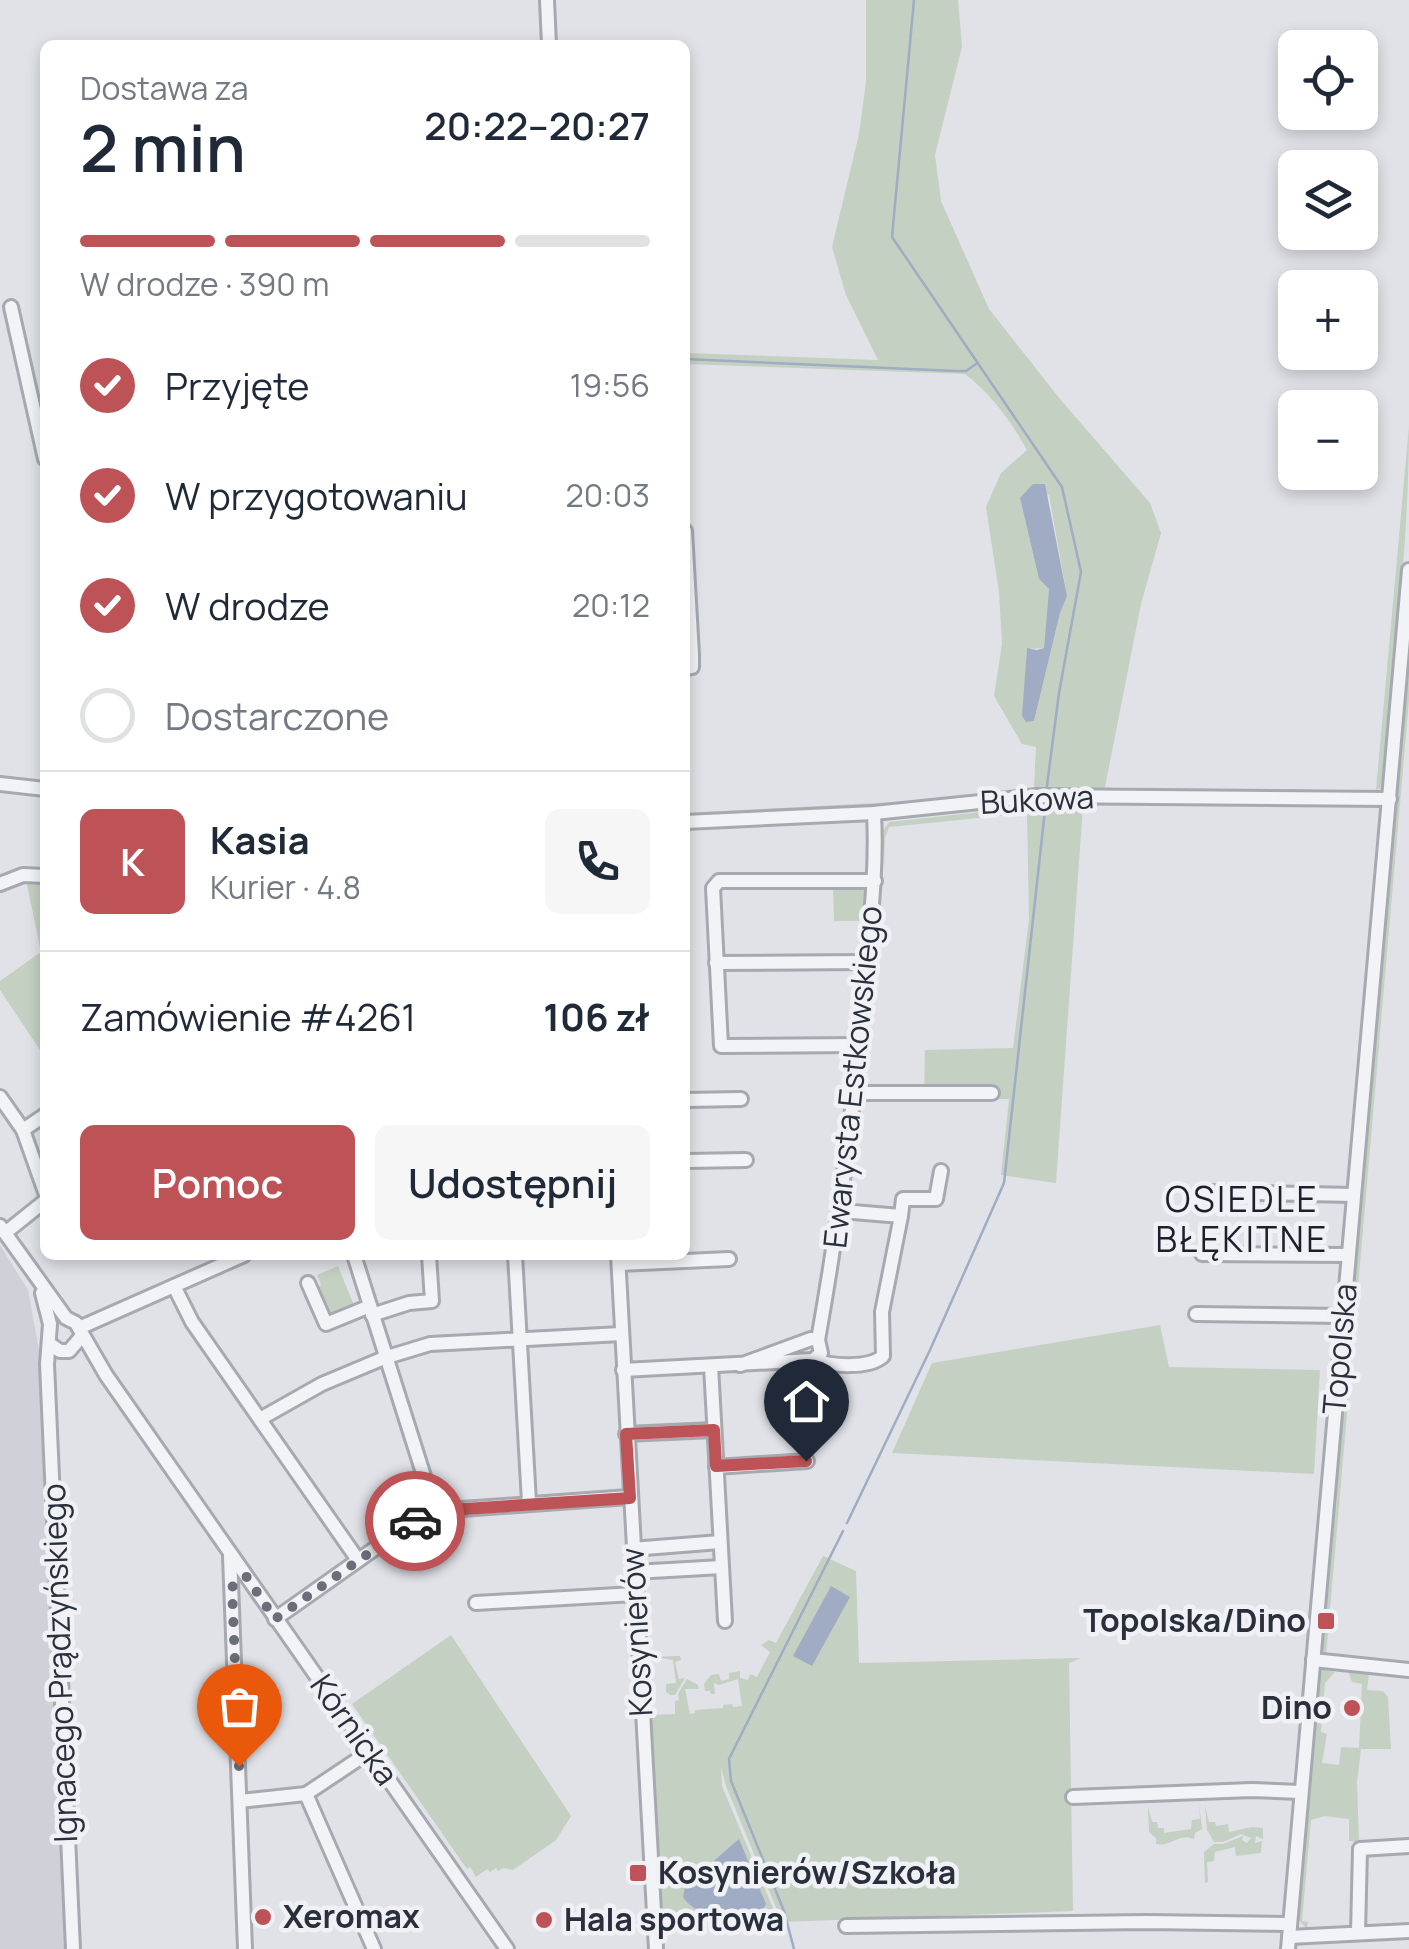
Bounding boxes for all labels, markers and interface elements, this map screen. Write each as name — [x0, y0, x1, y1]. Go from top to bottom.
map controls — [1278, 30, 1378, 490]
button: locate — [1278, 30, 1378, 130]
text: Dostawa za — [80, 66, 249, 110]
text: 20:22–20:27 — [424, 99, 650, 151]
text: 2 min — [80, 103, 246, 192]
button: layers — [1278, 150, 1378, 250]
text: W drodze · 390 m — [80, 262, 329, 306]
button: + — [1278, 270, 1378, 370]
icon: check — [80, 358, 135, 413]
text: Przyjęte — [165, 359, 310, 411]
text: 19:56 — [570, 363, 650, 407]
button: − — [1278, 390, 1378, 490]
icon: check — [80, 468, 135, 523]
text: W przygotowaniu — [165, 469, 468, 521]
text: 20:03 — [565, 473, 650, 517]
icon: check — [80, 578, 135, 633]
text: W drodze — [165, 579, 330, 631]
text: 20:12 — [572, 583, 650, 627]
text: Dostarczone — [165, 689, 389, 741]
street label: Bukowa — [979, 774, 1095, 824]
button: phone — [545, 809, 650, 914]
text: Kasia — [210, 813, 310, 865]
text: K — [120, 835, 145, 887]
text: Kurier · 4.8 — [210, 865, 361, 909]
street label: Ewarysta Estkowskiego — [812, 904, 892, 1250]
text: Zamówienie #4261 — [80, 990, 416, 1042]
text: 106 zł — [543, 990, 650, 1042]
button: Pomoc — [80, 1125, 355, 1240]
button: Udostępnij — [375, 1125, 650, 1240]
district label: OSIEDLE BŁĘKITNE — [1155, 1175, 1329, 1263]
street label: Topolska — [1311, 1282, 1367, 1416]
pin — [764, 1359, 849, 1462]
icon: home — [779, 1374, 834, 1429]
courier — [365, 1471, 465, 1571]
street label: Ignacego Prądzyńskiego — [31, 1483, 87, 1843]
icon: car — [388, 1494, 443, 1549]
street label: Kosynierów — [610, 1547, 662, 1717]
place label: Topolska/Dino — [1083, 1598, 1306, 1642]
marker: Topolska/Dino — [1315, 1610, 1337, 1632]
pin — [197, 1664, 282, 1767]
street label: Kórnicka — [301, 1665, 409, 1794]
icon: bag — [212, 1679, 267, 1734]
place label: Dino — [1261, 1685, 1332, 1729]
marker: Dino — [1341, 1697, 1363, 1719]
place label: Kosynierów/Szkoła — [658, 1850, 956, 1894]
marker: Kosynierów/Szkoła — [627, 1862, 649, 1884]
place label: Xeromax — [283, 1894, 420, 1938]
place label: Hala sportowa — [564, 1897, 784, 1941]
marker: Xeromax — [252, 1906, 274, 1928]
marker: Hala sportowa — [533, 1909, 555, 1931]

